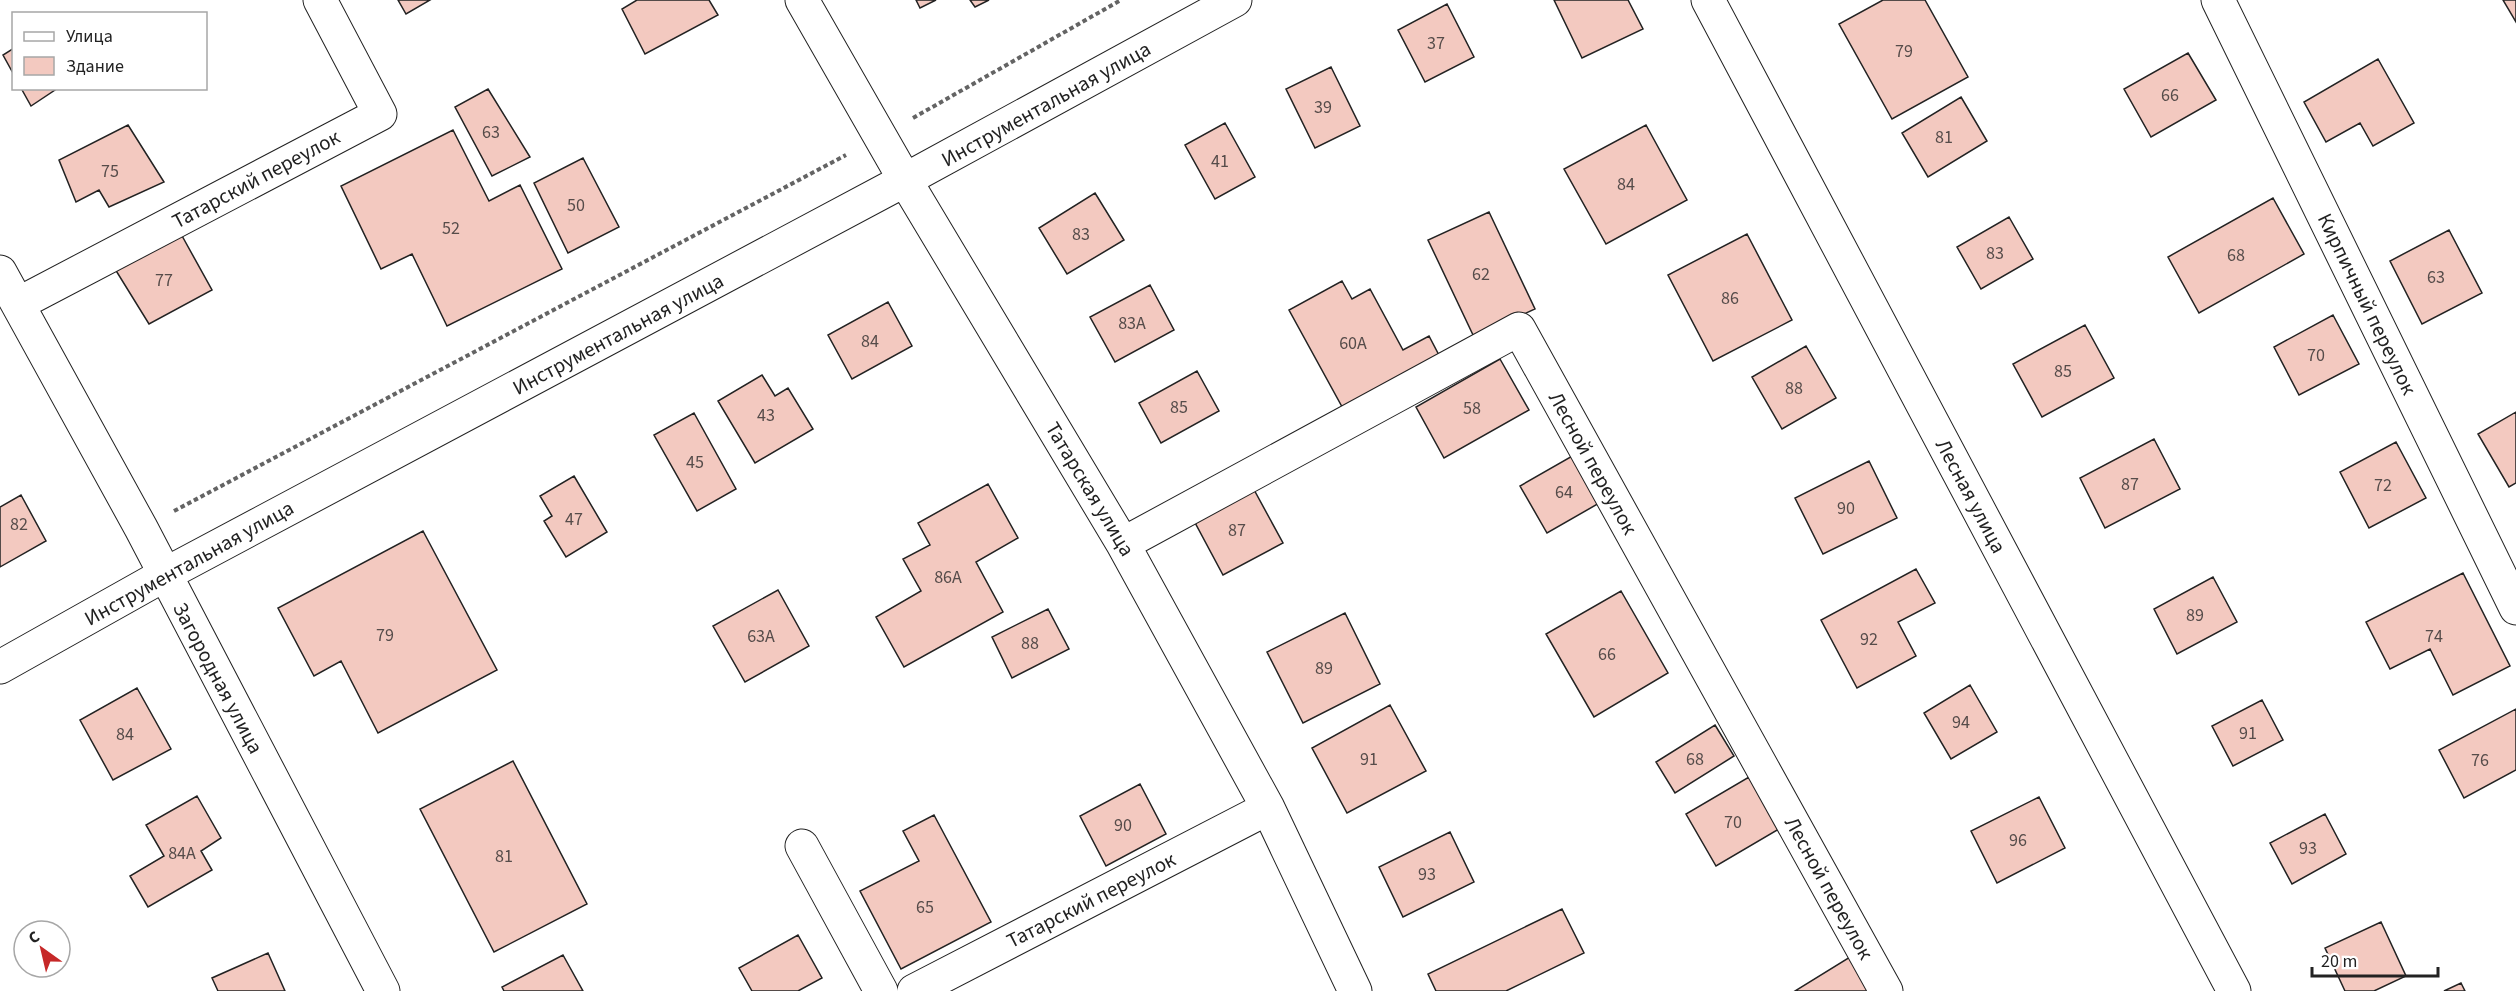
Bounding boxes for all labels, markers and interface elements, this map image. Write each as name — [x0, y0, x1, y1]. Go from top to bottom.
legend — [12, 12, 207, 90]
text: Улица — [66, 24, 113, 49]
house number: 37 — [1427, 31, 1445, 56]
street label: Инструментальная улица — [936, 34, 1156, 174]
house number: 79 — [1895, 39, 1913, 64]
text: Здание — [66, 54, 124, 79]
house number: 66 — [2161, 83, 2179, 108]
house number: 39 — [1314, 95, 1332, 120]
house number: 63 — [482, 120, 500, 145]
street label: Татарский переулок — [167, 122, 346, 236]
house number: 81 — [1935, 125, 1953, 150]
house number: 41 — [1211, 149, 1229, 174]
house number: 75 — [101, 159, 119, 184]
house number: 84 — [1617, 172, 1635, 197]
house number: 50 — [567, 193, 585, 218]
street label: Кирпичный переулок — [2310, 208, 2424, 400]
house number: 52 — [442, 216, 460, 241]
house number: 83 — [1072, 222, 1090, 247]
house number: 83 — [1986, 241, 2004, 266]
house number: 68 — [2227, 243, 2245, 268]
house number: 62 — [1472, 262, 1490, 287]
house number: 63 — [2427, 265, 2445, 290]
street label: Инструментальная улица — [507, 266, 729, 402]
house number: 77 — [155, 268, 173, 293]
house number: 86 — [1721, 286, 1739, 311]
house number: 83А — [1118, 311, 1146, 336]
house number: 84 — [861, 329, 879, 354]
house number: 60А — [1339, 331, 1367, 356]
house number: 70 — [2307, 343, 2325, 368]
house number: 85 — [2054, 359, 2072, 384]
house number: 88 — [1785, 376, 1803, 401]
street label: Лесной переулок — [1541, 386, 1645, 540]
house number: 85 — [1170, 395, 1188, 420]
house number: 58 — [1463, 396, 1481, 421]
house number: 43 — [757, 403, 775, 428]
street label: Татарская улица — [1038, 416, 1142, 562]
street label: Лесная улица — [1928, 433, 2014, 559]
house number: 45 — [686, 450, 704, 475]
house number: 87 — [2121, 472, 2139, 497]
house number: 72 — [2374, 473, 2392, 498]
house number: 64 — [1555, 480, 1573, 505]
street label: Инструментальная улица — [79, 493, 299, 633]
house number: 90 — [1837, 496, 1855, 521]
house number: 47 — [565, 507, 583, 532]
house number: 82 — [10, 512, 28, 537]
house number: 87 — [1228, 518, 1246, 543]
house number: 86А — [934, 565, 962, 590]
street label: Загородная улица — [165, 597, 271, 759]
house number: 89 — [2186, 603, 2204, 628]
house number: 79 — [376, 623, 394, 648]
house number: 63А — [747, 624, 775, 649]
house number: 74 — [2425, 624, 2443, 649]
house number: 92 — [1860, 627, 1878, 652]
house number: 88 — [1021, 631, 1039, 656]
house number: 66 — [1598, 642, 1616, 667]
house number: 89 — [1315, 656, 1333, 681]
house number: 94 — [1952, 710, 1970, 735]
house number: 91 — [2239, 721, 2257, 746]
house number: 84 — [116, 722, 134, 747]
house number: 91 — [1360, 747, 1378, 772]
house number: 68 — [1686, 747, 1704, 772]
house number: 76 — [2471, 748, 2489, 773]
house number: 70 — [1724, 810, 1742, 835]
street label: Лесной переулок — [1777, 811, 1881, 965]
house number: 90 — [1114, 813, 1132, 838]
house number: 96 — [2009, 828, 2027, 853]
house number: 93 — [2299, 836, 2317, 861]
house number: 84А — [168, 841, 196, 866]
house number: 81 — [495, 844, 513, 869]
street label: Татарский переулок — [1001, 844, 1181, 956]
house number: 93 — [1418, 862, 1436, 887]
house number: 65 — [916, 895, 934, 920]
north arrow — [12, 919, 72, 979]
text: С — [24, 926, 44, 949]
scale bar — [2312, 940, 2438, 978]
text: 20 m — [2321, 949, 2357, 974]

